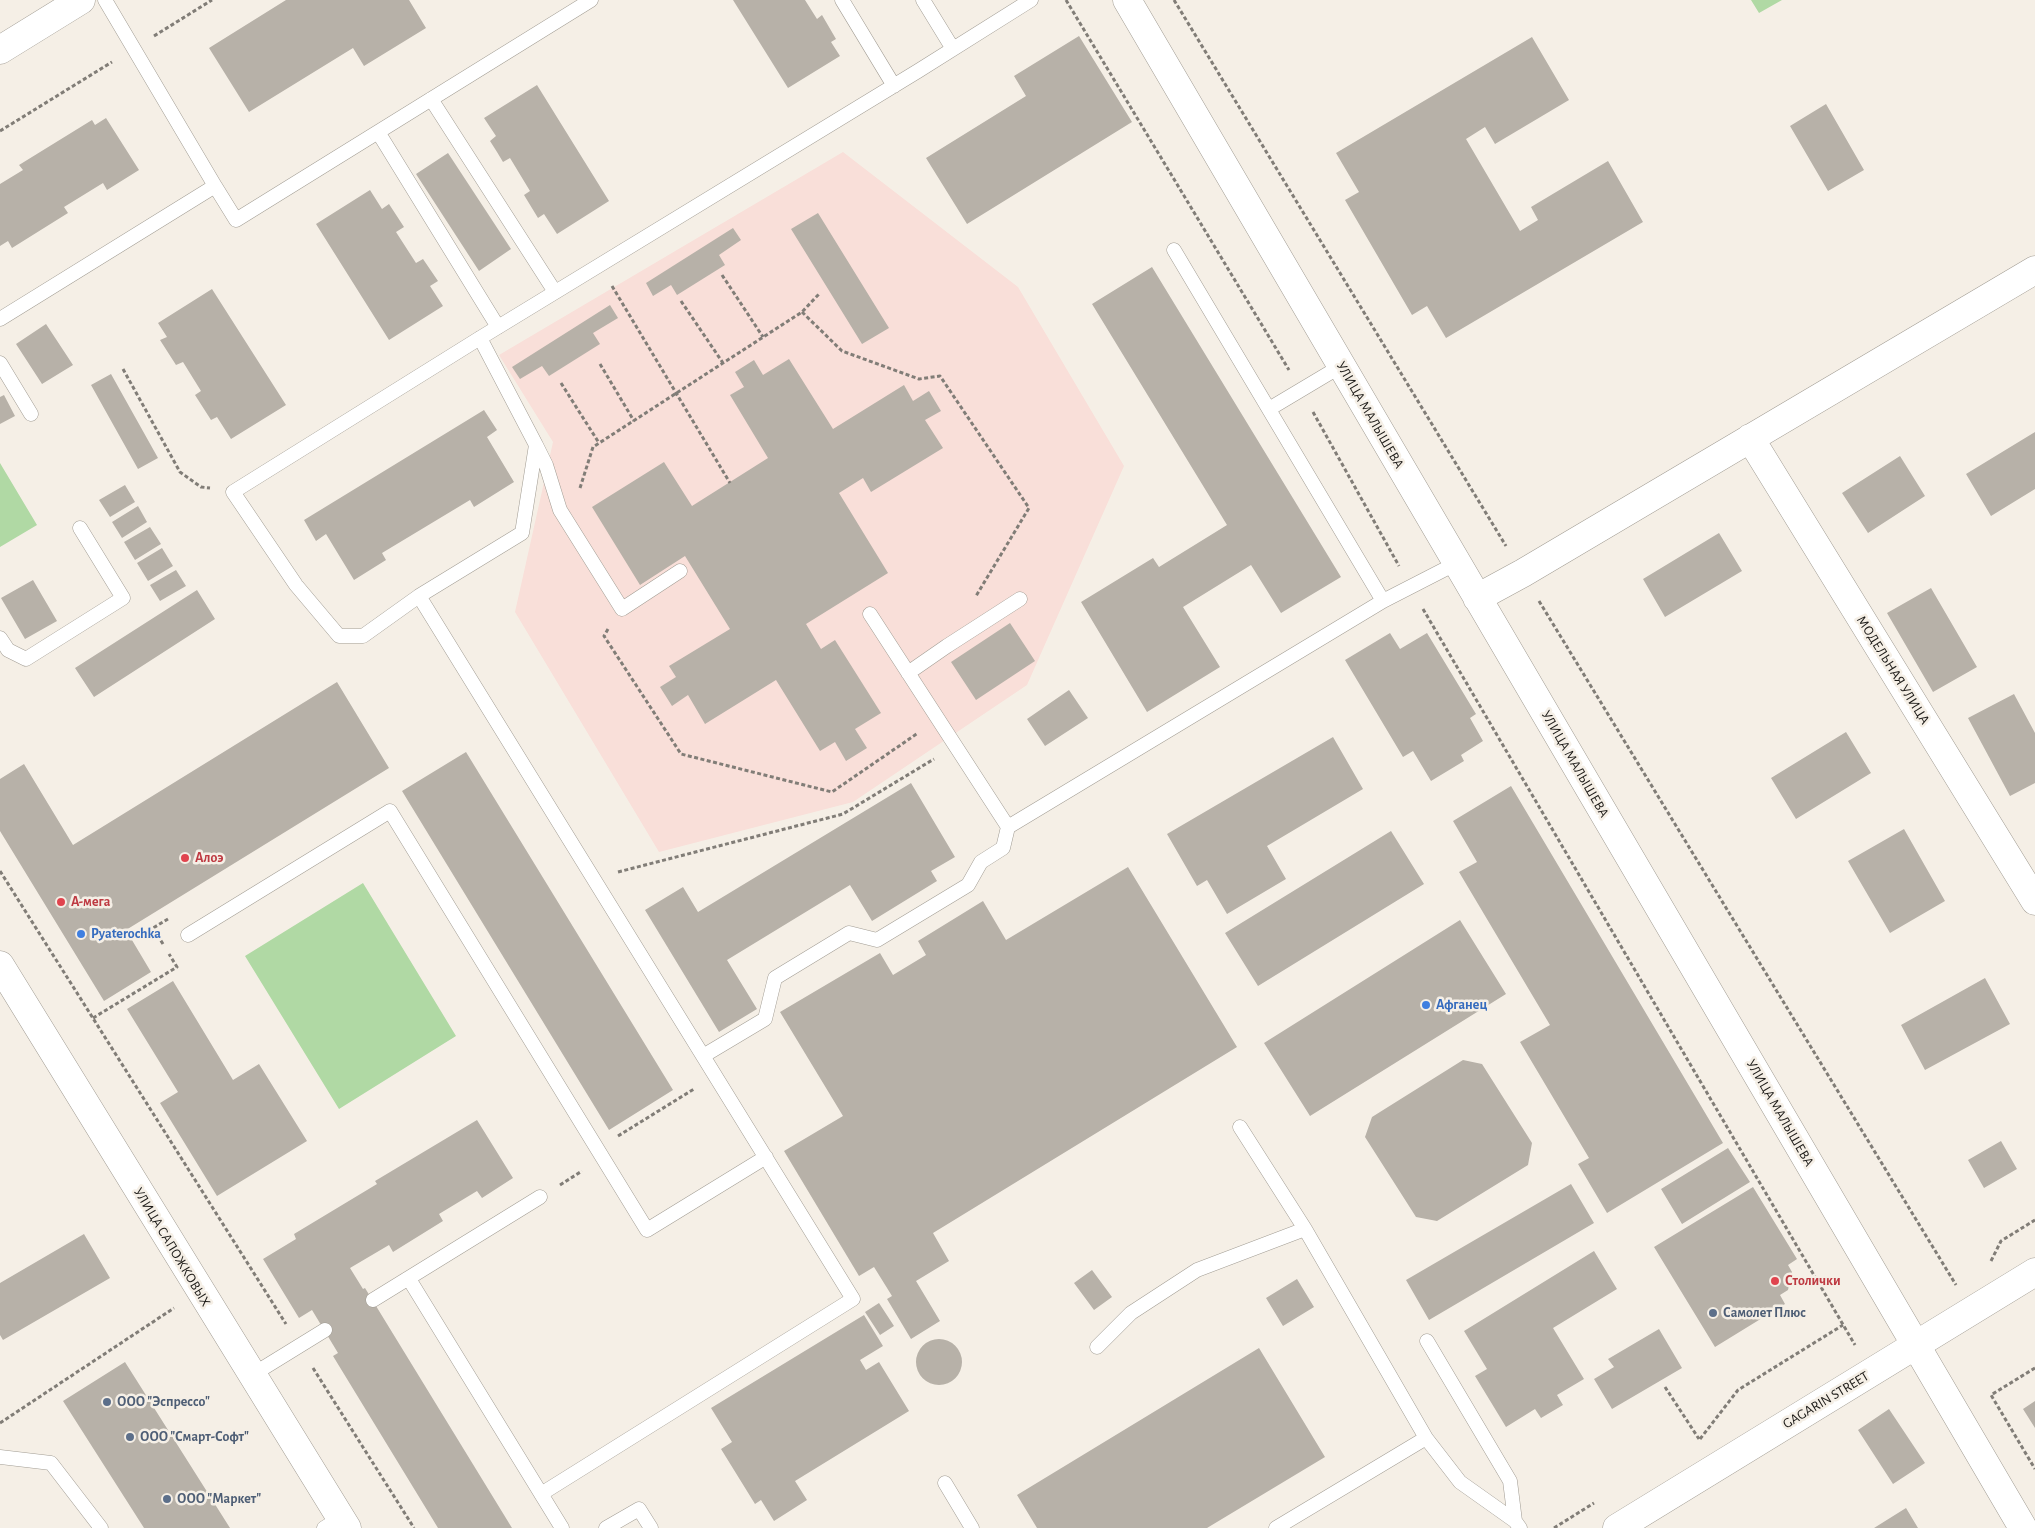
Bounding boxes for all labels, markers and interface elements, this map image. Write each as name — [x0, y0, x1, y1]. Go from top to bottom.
street label: УЛИЦА МАЛЫШЕВА — [1332, 358, 1408, 472]
street label: МОДЕЛЬНАЯ УЛИЦА — [1853, 613, 1933, 727]
street label: УЛИЦА МАЛЫШЕВА — [1537, 707, 1613, 821]
place label: Алоэ — [195, 850, 223, 866]
marker: Алоэ — [179, 852, 191, 864]
place label: А-мега — [71, 894, 110, 910]
marker: А-мега — [55, 896, 67, 908]
place label: Pyaterochka — [91, 926, 161, 942]
marker: Pyaterochka — [75, 928, 87, 940]
place label: Афганец — [1436, 997, 1487, 1013]
marker: Афганец — [1420, 999, 1432, 1011]
street label: УЛИЦА МАЛЫШЕВА — [1742, 1056, 1818, 1170]
street label: УЛИЦА САПОЖКОВЫХ — [130, 1185, 214, 1309]
place label: Столички — [1785, 1273, 1841, 1289]
marker: Столички — [1769, 1275, 1781, 1287]
place label: Самолет Плюс — [1723, 1305, 1806, 1321]
marker: Самолет Плюс — [1707, 1307, 1719, 1319]
street label: GAGARIN STREET — [1780, 1368, 1872, 1432]
place label: ООО "Эспрессо" — [117, 1394, 210, 1410]
marker: ООО "Эспрессо" — [101, 1396, 113, 1408]
place label: ООО "Смарт-Софт" — [140, 1429, 249, 1445]
marker: ООО "Смарт-Софт" — [124, 1431, 136, 1443]
place label: ООО "Маркет" — [177, 1491, 261, 1507]
marker: ООО "Маркет" — [161, 1493, 173, 1505]

